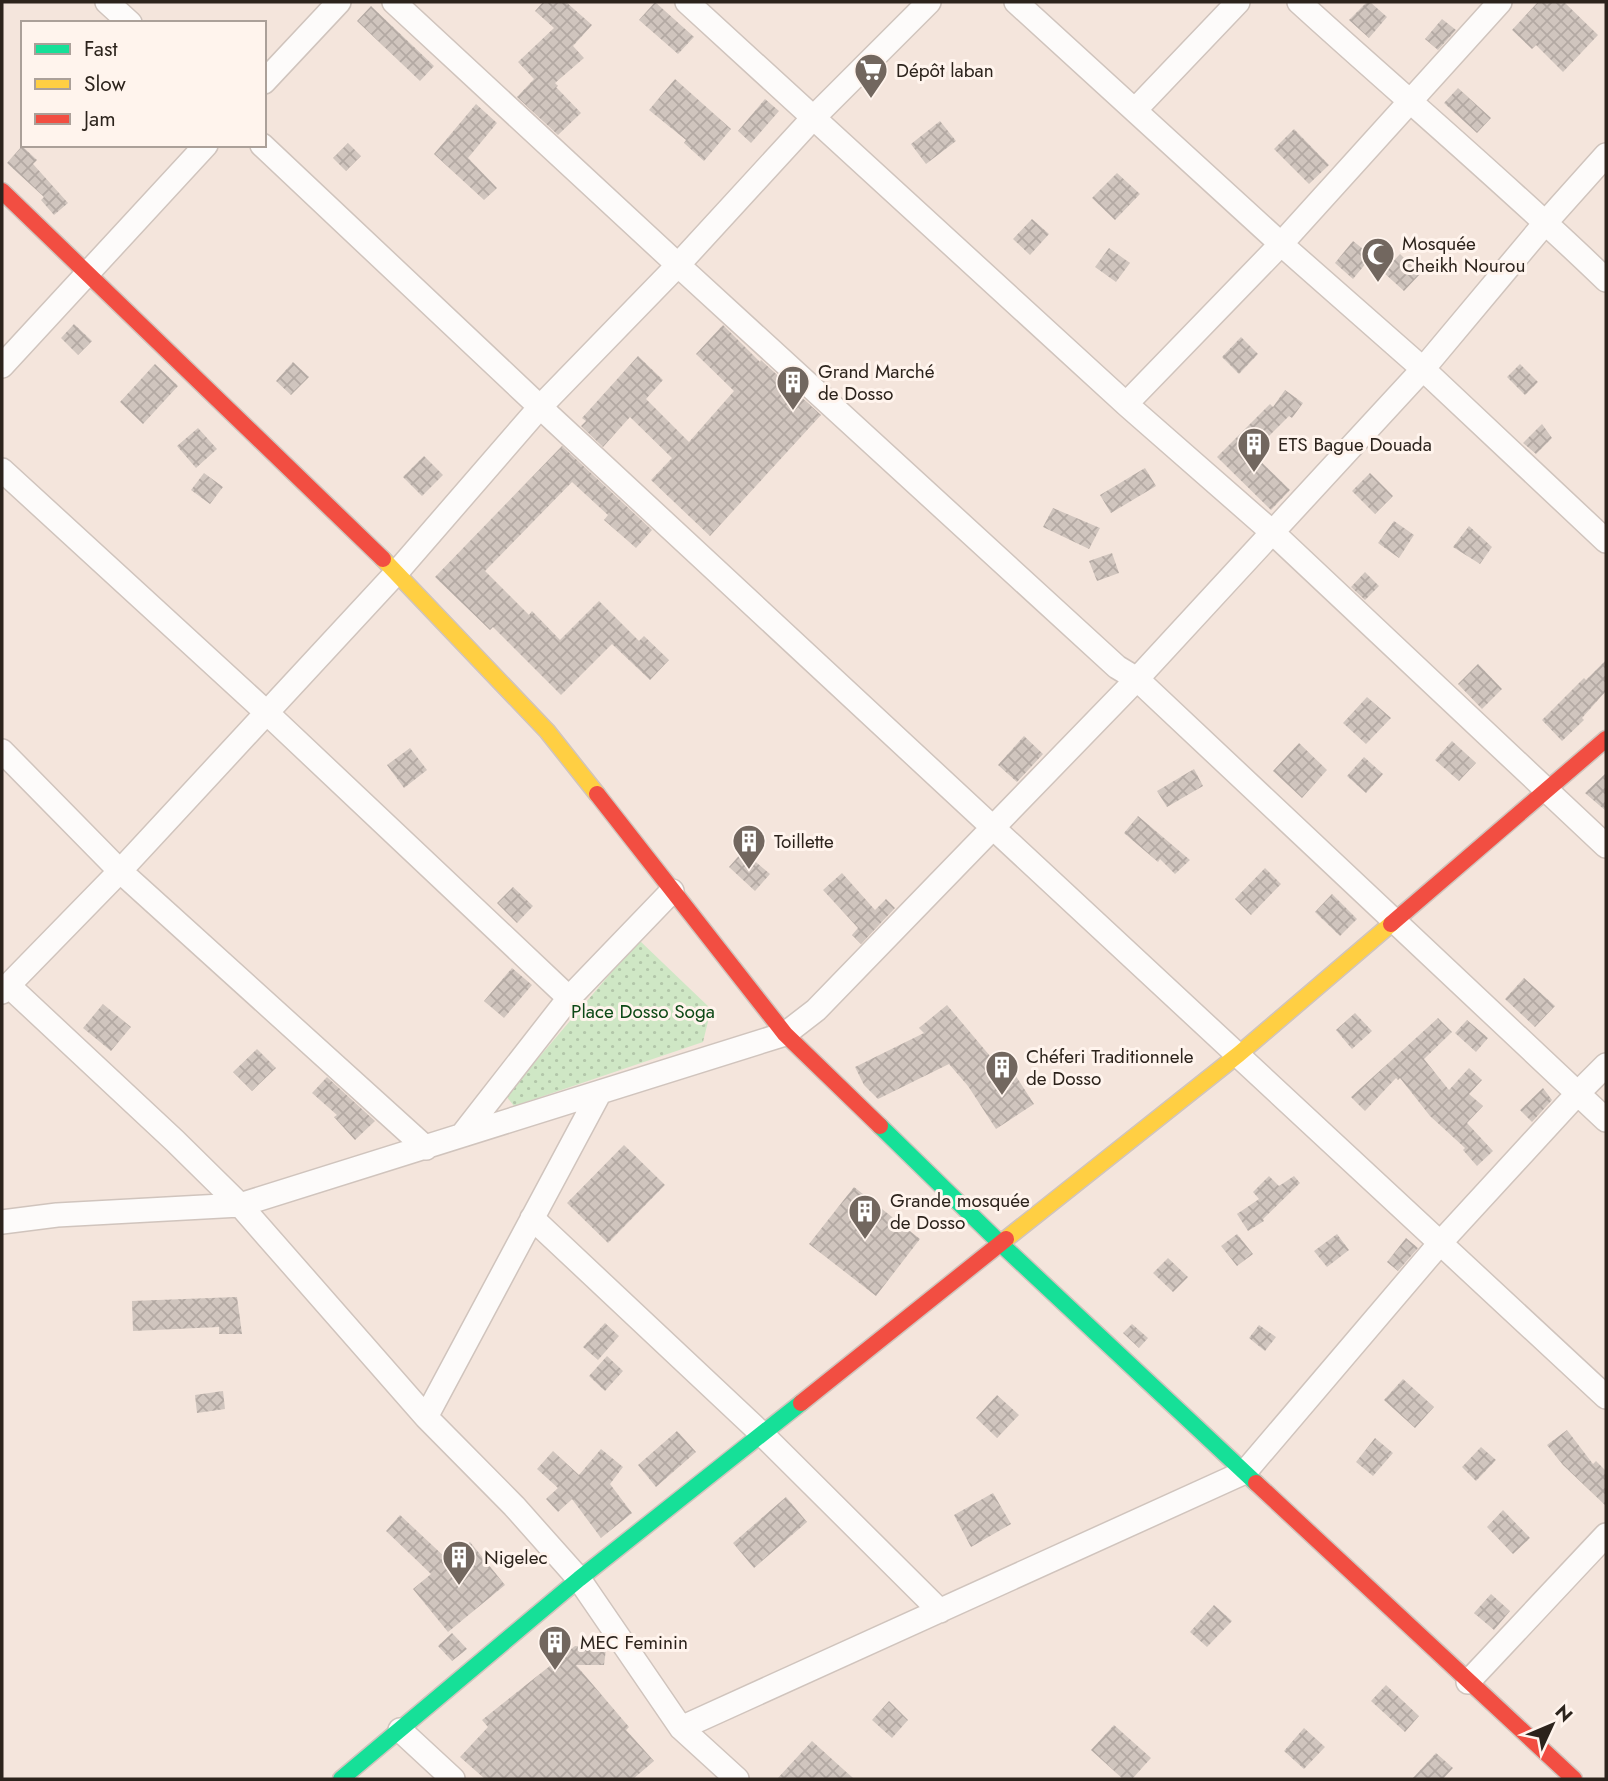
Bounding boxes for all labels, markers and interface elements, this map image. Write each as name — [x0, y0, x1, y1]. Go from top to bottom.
legend — [21, 21, 266, 147]
text: Fast — [84, 34, 117, 64]
supermarket icon: Dépôt laban — [852, 51, 890, 100]
place label: Dépôt laban — [896, 57, 994, 84]
text: Slow — [84, 69, 126, 99]
text: Jam — [81, 104, 116, 134]
place label: Mosquée Cheikh Nourou — [1402, 230, 1525, 279]
mosque icon: Mosquée Cheikh Nourou — [1359, 235, 1397, 284]
place label: Grand Marché de Dosso — [818, 358, 935, 407]
building icon: Grand Marché de Dosso — [774, 363, 812, 412]
building icon: ETS Bague Douada — [1235, 425, 1273, 474]
place label: ETS Bague Douada — [1278, 431, 1432, 458]
building icon: Toillette — [730, 822, 768, 871]
place label: Toillette — [774, 828, 834, 855]
park label: Place Dosso Soga — [571, 998, 715, 1025]
place label: Chéferi Traditionnele de Dosso — [1026, 1043, 1194, 1092]
building icon: Chéferi Traditionnele de Dosso — [983, 1048, 1021, 1097]
place label: Grande mosquée de Dosso — [890, 1187, 1030, 1236]
building icon: Grande mosquée de Dosso — [846, 1192, 884, 1241]
building icon: Nigelec — [440, 1538, 478, 1587]
place label: Nigelec — [484, 1544, 548, 1571]
building icon: MEC Feminin — [536, 1623, 574, 1672]
place label: MEC Feminin — [580, 1629, 688, 1656]
north arrow — [1517, 1690, 1587, 1760]
text: N — [1549, 1699, 1579, 1728]

